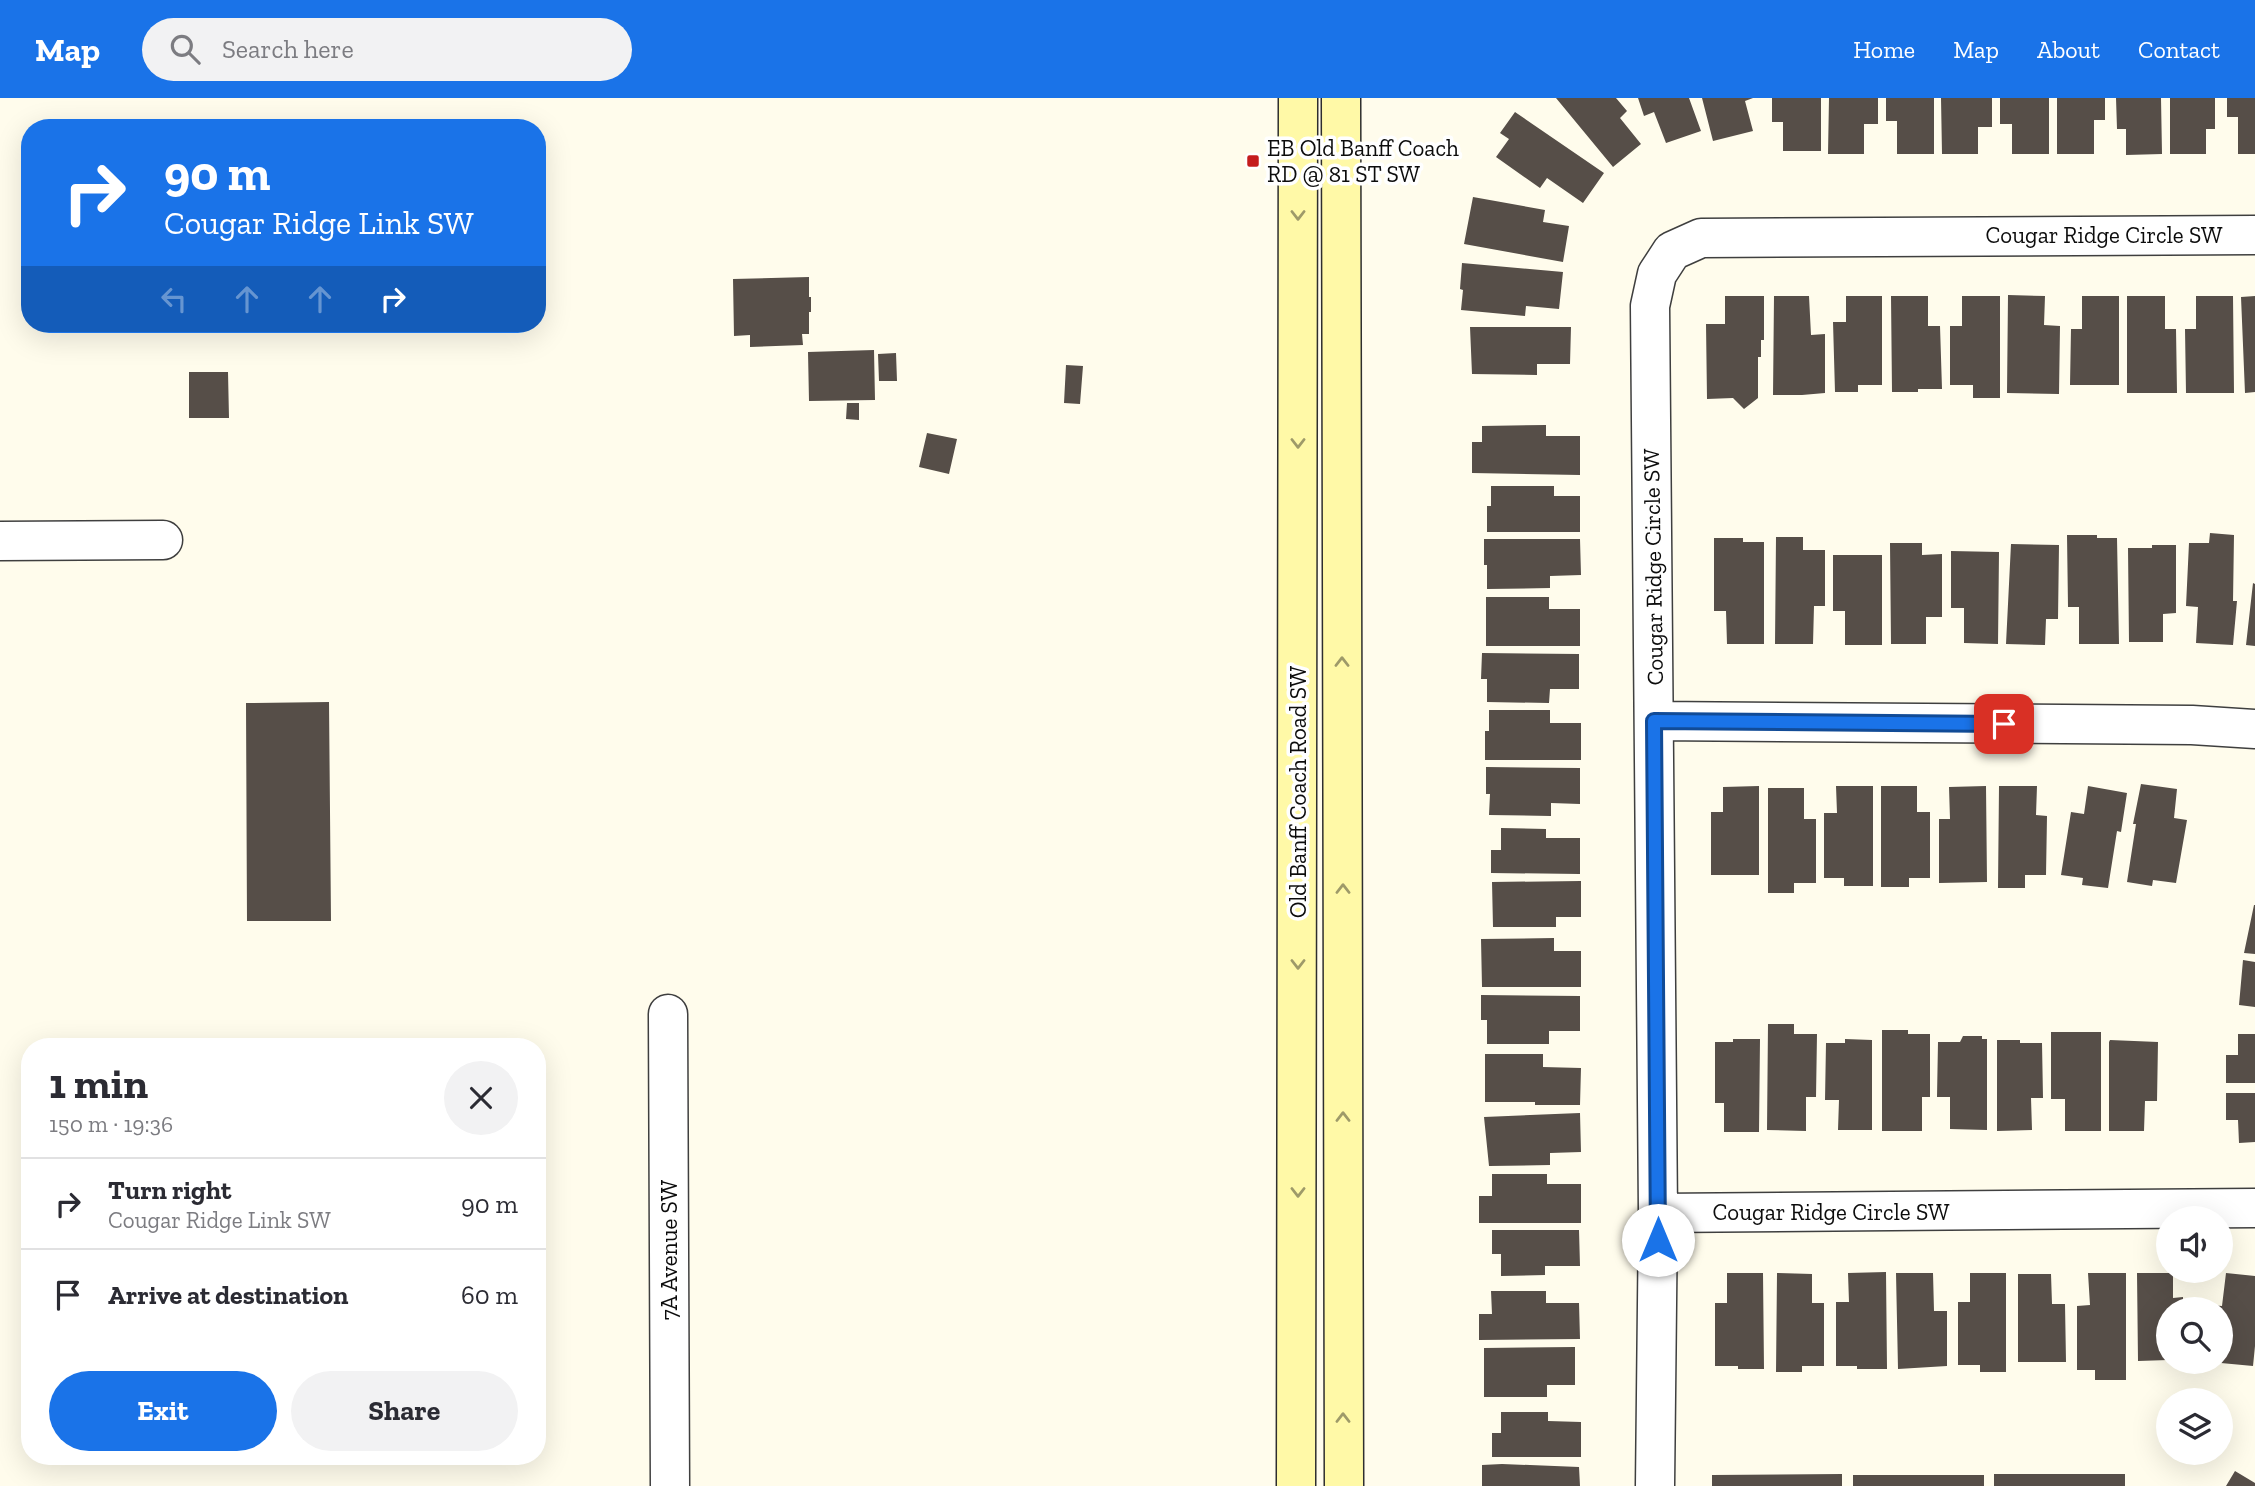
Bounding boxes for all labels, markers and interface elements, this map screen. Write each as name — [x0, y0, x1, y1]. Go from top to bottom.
search box — [142, 18, 632, 81]
text: Map — [35, 30, 100, 69]
icon: search — [166, 30, 204, 68]
text: Search here — [222, 33, 354, 65]
text: Home — [1853, 35, 1915, 64]
text: Map — [1953, 35, 1999, 64]
text: About — [2037, 35, 2100, 64]
text: Contact — [2138, 35, 2220, 64]
place label: EB Old Banff Coach RD @ 81 ST SW — [1267, 134, 1459, 188]
text: 90 m — [164, 144, 271, 203]
icon: right — [49, 147, 140, 238]
marker: EB Old Banff Coach RD @ 81 ST SW — [1245, 153, 1261, 169]
text: Cougar Ridge Link SW — [164, 204, 474, 242]
one-way arrow — [1290, 211, 1306, 221]
street label: Cougar Ridge Circle SW — [1985, 221, 2223, 249]
icon: left — [155, 280, 193, 318]
icon: ahead — [228, 280, 266, 318]
icon: ahead — [301, 280, 339, 318]
icon: right — [374, 280, 412, 318]
one-way arrow — [1290, 438, 1306, 448]
street label: Cougar Ridge Circle SW — [1637, 448, 1669, 686]
one-way arrow — [1334, 656, 1350, 667]
street label: Old Banff Coach Road SW — [1284, 665, 1312, 918]
pin — [1974, 694, 2034, 754]
icon: arrive — [1985, 705, 2023, 743]
one-way arrow — [1335, 884, 1351, 894]
one-way arrow — [1290, 959, 1306, 970]
text: 1 min — [49, 1058, 148, 1109]
button: close — [444, 1061, 518, 1135]
text: 150 m · 19:36 — [49, 1110, 173, 1138]
one-way arrow — [1335, 1111, 1351, 1122]
text: Turn right — [108, 1174, 231, 1206]
street label: 7A Avenue SW — [655, 1179, 683, 1320]
icon: right — [49, 1185, 87, 1223]
one-way arrow — [1290, 1187, 1306, 1198]
text: 90 m — [461, 1188, 518, 1220]
street label: Cougar Ridge Circle SW — [1712, 1198, 1950, 1226]
position arrow — [1621, 1203, 1695, 1277]
text: Cougar Ridge Link SW — [108, 1206, 331, 1234]
map controls — [2156, 1206, 2233, 1465]
button: sound — [2156, 1206, 2233, 1283]
icon: arrive — [49, 1276, 87, 1314]
text: Arrive at destination — [108, 1279, 348, 1311]
text: 60 m — [461, 1279, 518, 1311]
button: search — [2156, 1297, 2233, 1374]
button: Exit — [49, 1371, 277, 1451]
button: Share — [291, 1371, 518, 1451]
button: layers — [2156, 1388, 2233, 1465]
one-way arrow — [1336, 1412, 1351, 1423]

